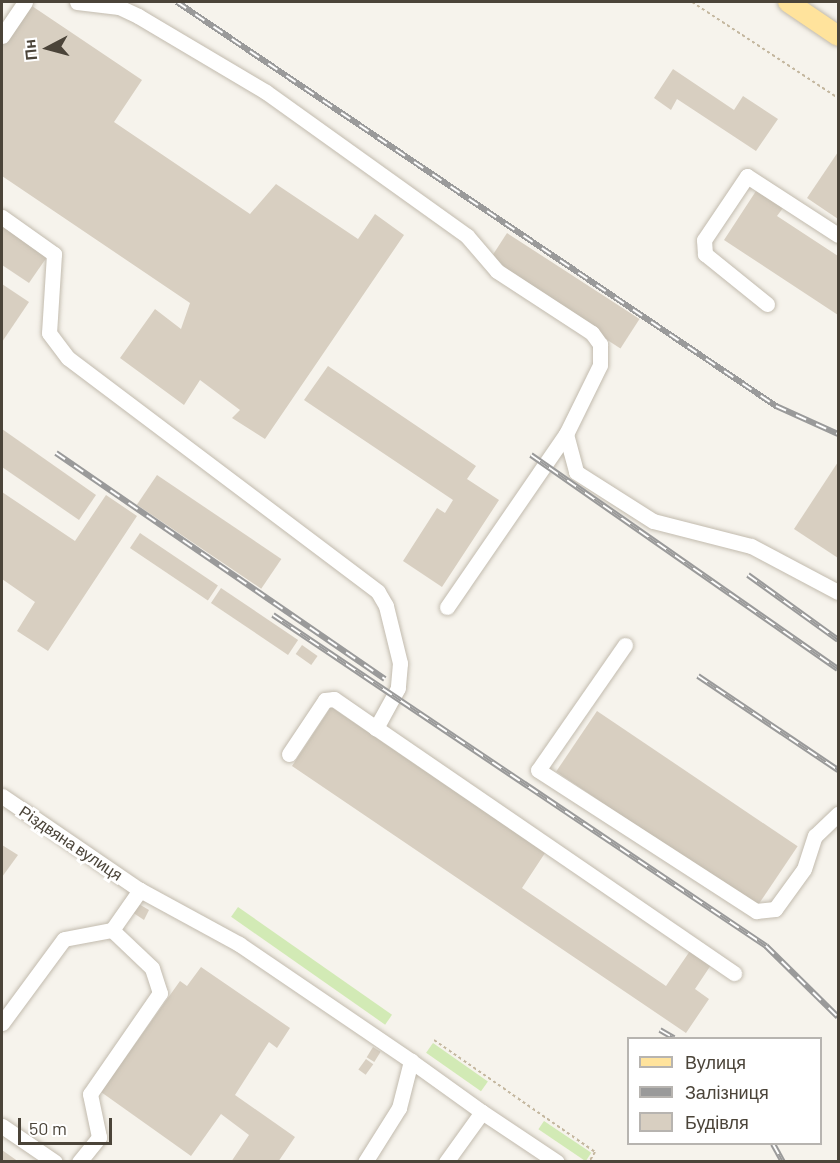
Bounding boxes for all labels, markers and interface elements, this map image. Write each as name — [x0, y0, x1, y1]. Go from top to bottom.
north arrow — [18, 18, 78, 78]
text: Пн — [19, 38, 40, 61]
street label: Різдвяна вулиця — [16, 801, 126, 885]
legend — [627, 1037, 822, 1145]
text: Вулиця — [685, 1051, 746, 1073]
text: Залізниця — [685, 1081, 769, 1103]
scale bar — [21, 1106, 116, 1144]
text: Будівля — [685, 1111, 749, 1133]
text: 50 m — [29, 1117, 67, 1139]

